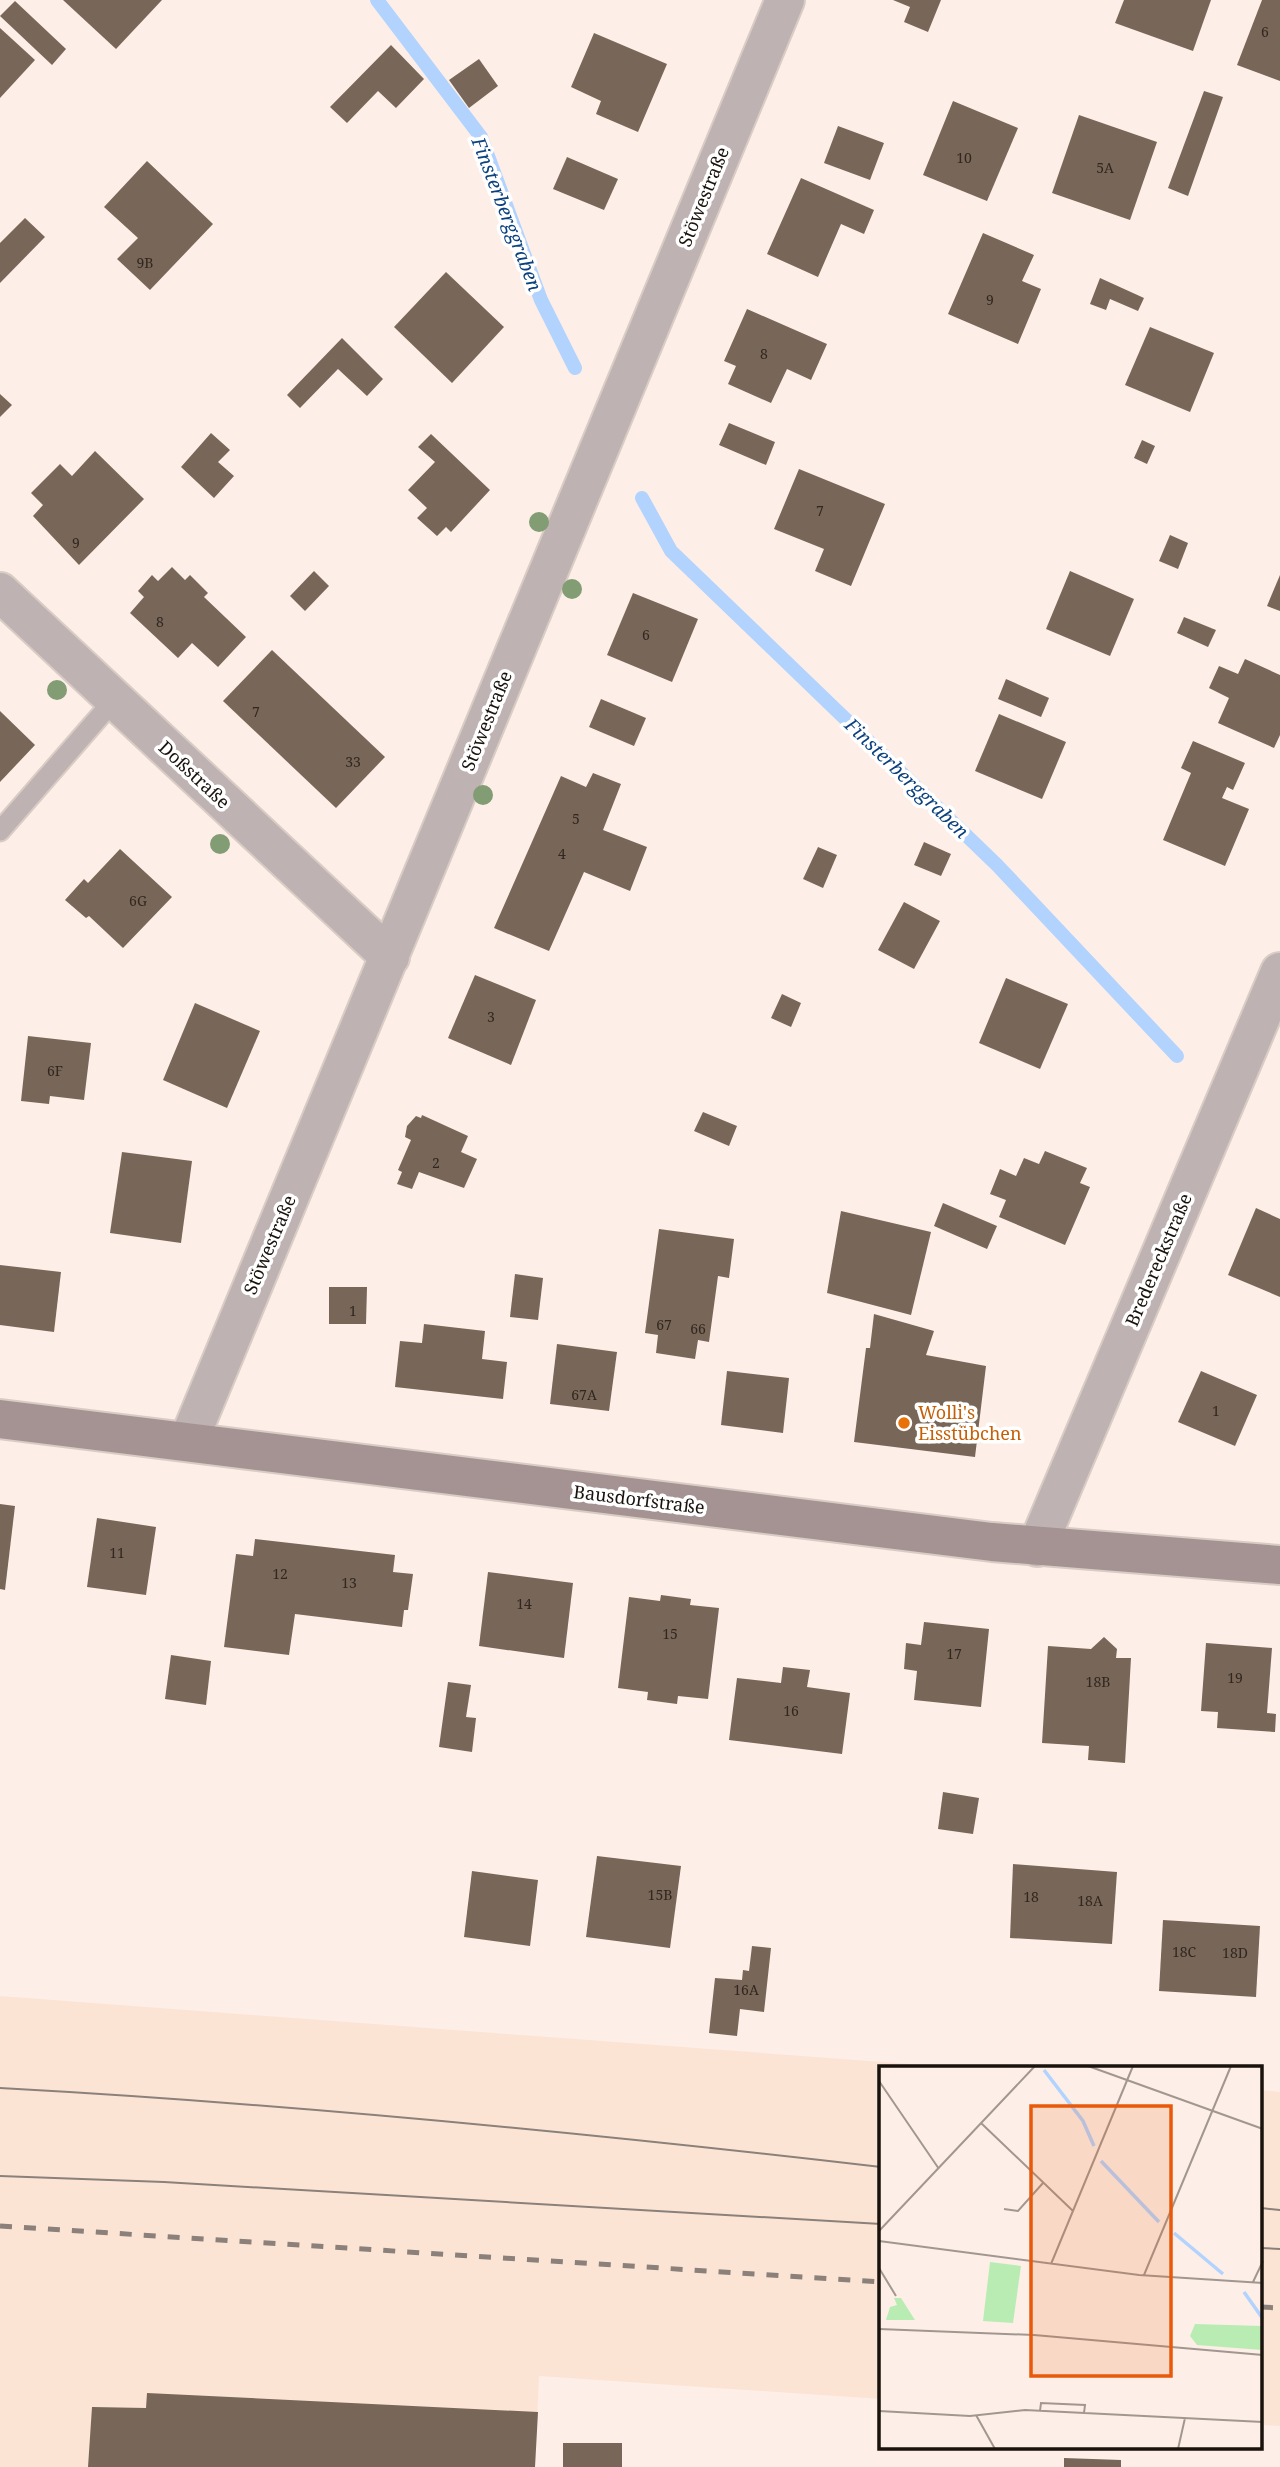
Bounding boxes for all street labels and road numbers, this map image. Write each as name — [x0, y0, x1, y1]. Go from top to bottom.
street label: Stöwestraße — [672, 143, 734, 250]
street label: Stöwestraße — [455, 667, 517, 774]
street label: Doßstraße — [154, 735, 235, 813]
street label: Bredereckstraße — [1119, 1190, 1197, 1330]
street label: Stöwestraße — [237, 1191, 301, 1298]
street label: Bausdorfstraße — [572, 1479, 706, 1519]

